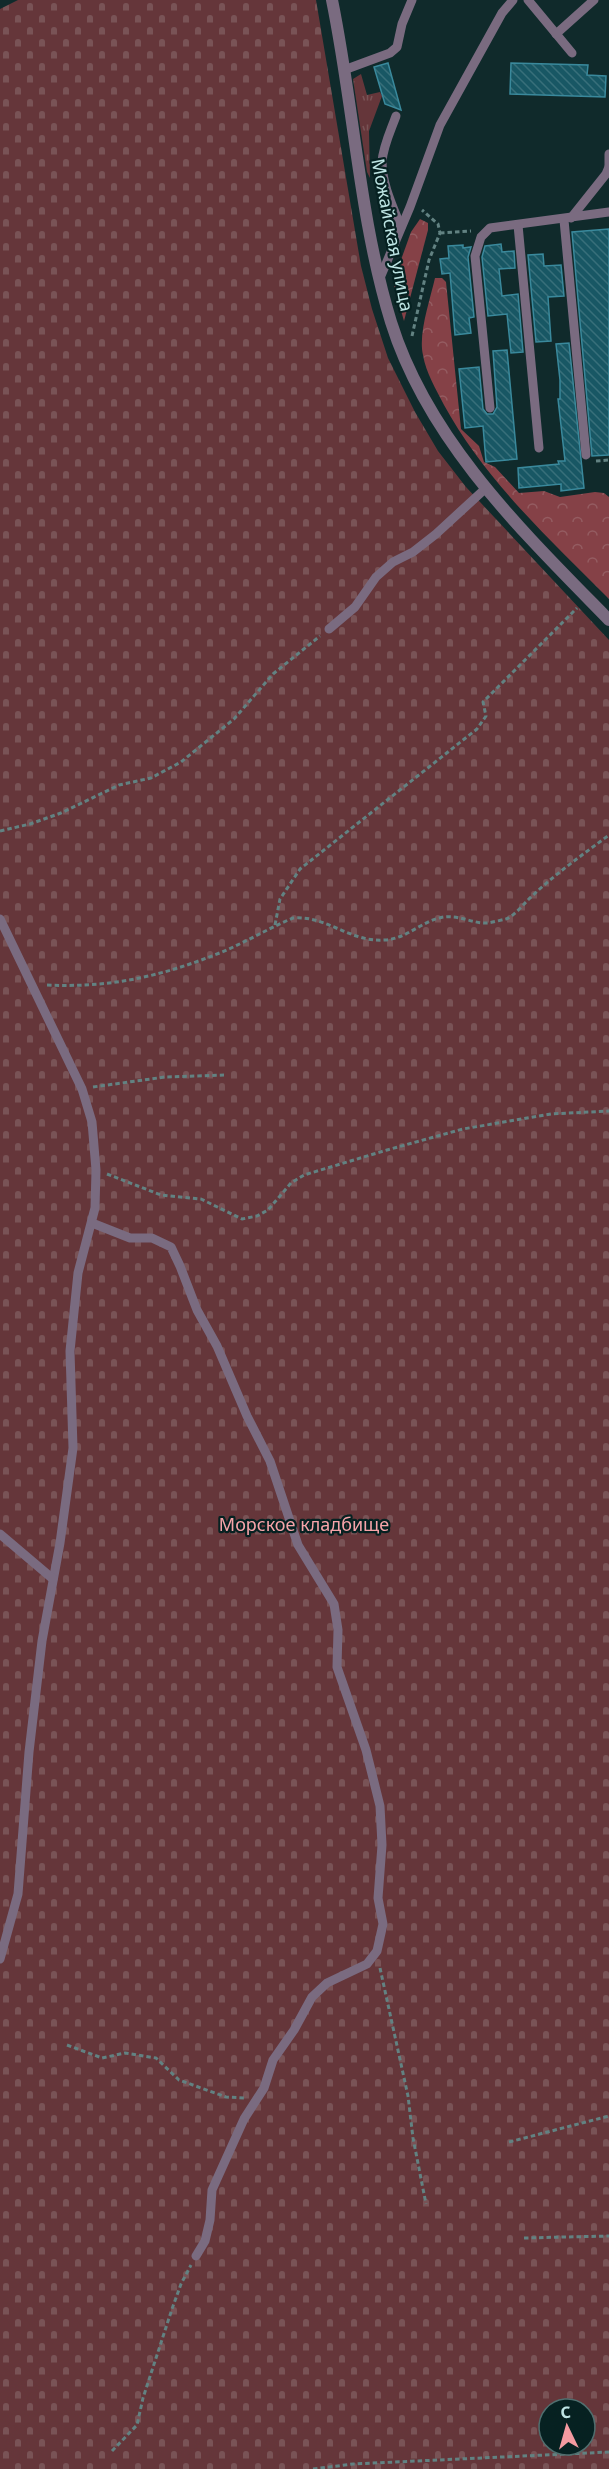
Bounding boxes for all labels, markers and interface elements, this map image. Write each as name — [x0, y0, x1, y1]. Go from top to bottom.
street label: Можайская улица — [366, 156, 420, 313]
park label: Морское кладбище — [219, 1512, 389, 1536]
north arrow — [537, 2397, 597, 2457]
text: С — [560, 2401, 572, 2423]

